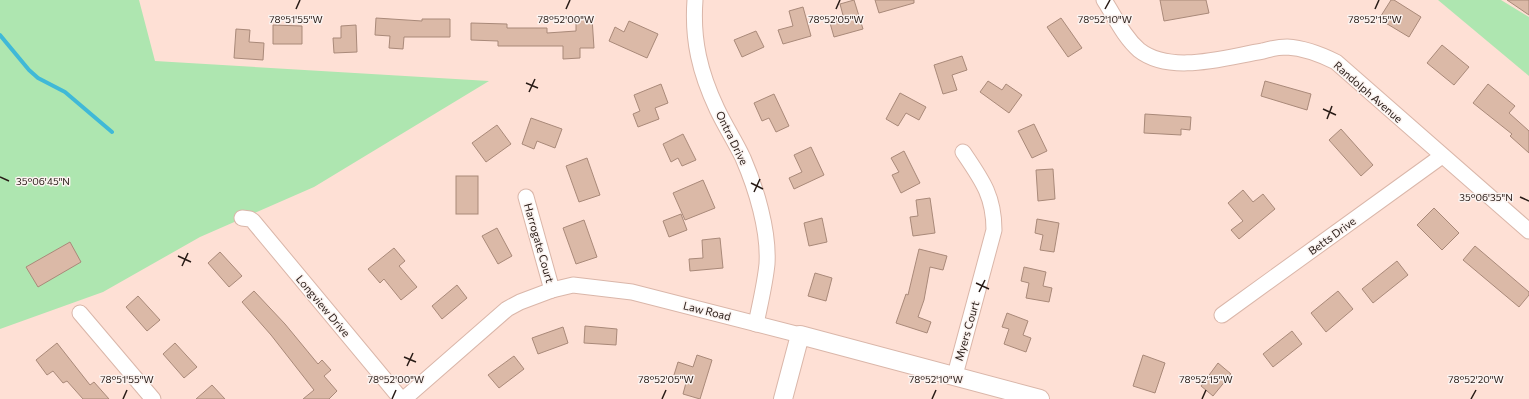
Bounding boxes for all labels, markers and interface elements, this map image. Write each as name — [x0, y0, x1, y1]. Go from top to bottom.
text: 78°51'55"W — [269, 13, 323, 25]
text: 78°52'00"W — [538, 13, 594, 25]
text: 78°52'05"W — [808, 13, 864, 25]
text: 78°52'10"W — [1078, 13, 1132, 25]
text: 78°52'15"W — [1348, 13, 1402, 25]
street label: Randolph Avenue — [1331, 58, 1405, 125]
street label: Ontra Drive — [714, 109, 751, 167]
text: 35°06'45"N — [16, 175, 70, 187]
text: 35°06'35"N — [1459, 191, 1513, 203]
street label: Harrogate Court — [522, 202, 557, 285]
street label: Betts Drive — [1305, 214, 1358, 257]
street label: Longview Drive — [294, 272, 353, 339]
street label: Law Road — [682, 298, 732, 323]
street label: Myers Court — [952, 299, 981, 362]
text: 78°51'55"W — [100, 373, 154, 385]
text: 78°52'00"W — [368, 373, 424, 385]
text: 78°52'05"W — [638, 373, 694, 385]
text: 78°52'10"W — [909, 373, 963, 385]
text: 78°52'15"W — [1179, 373, 1233, 385]
text: 78°52'20"W — [1448, 373, 1504, 385]

